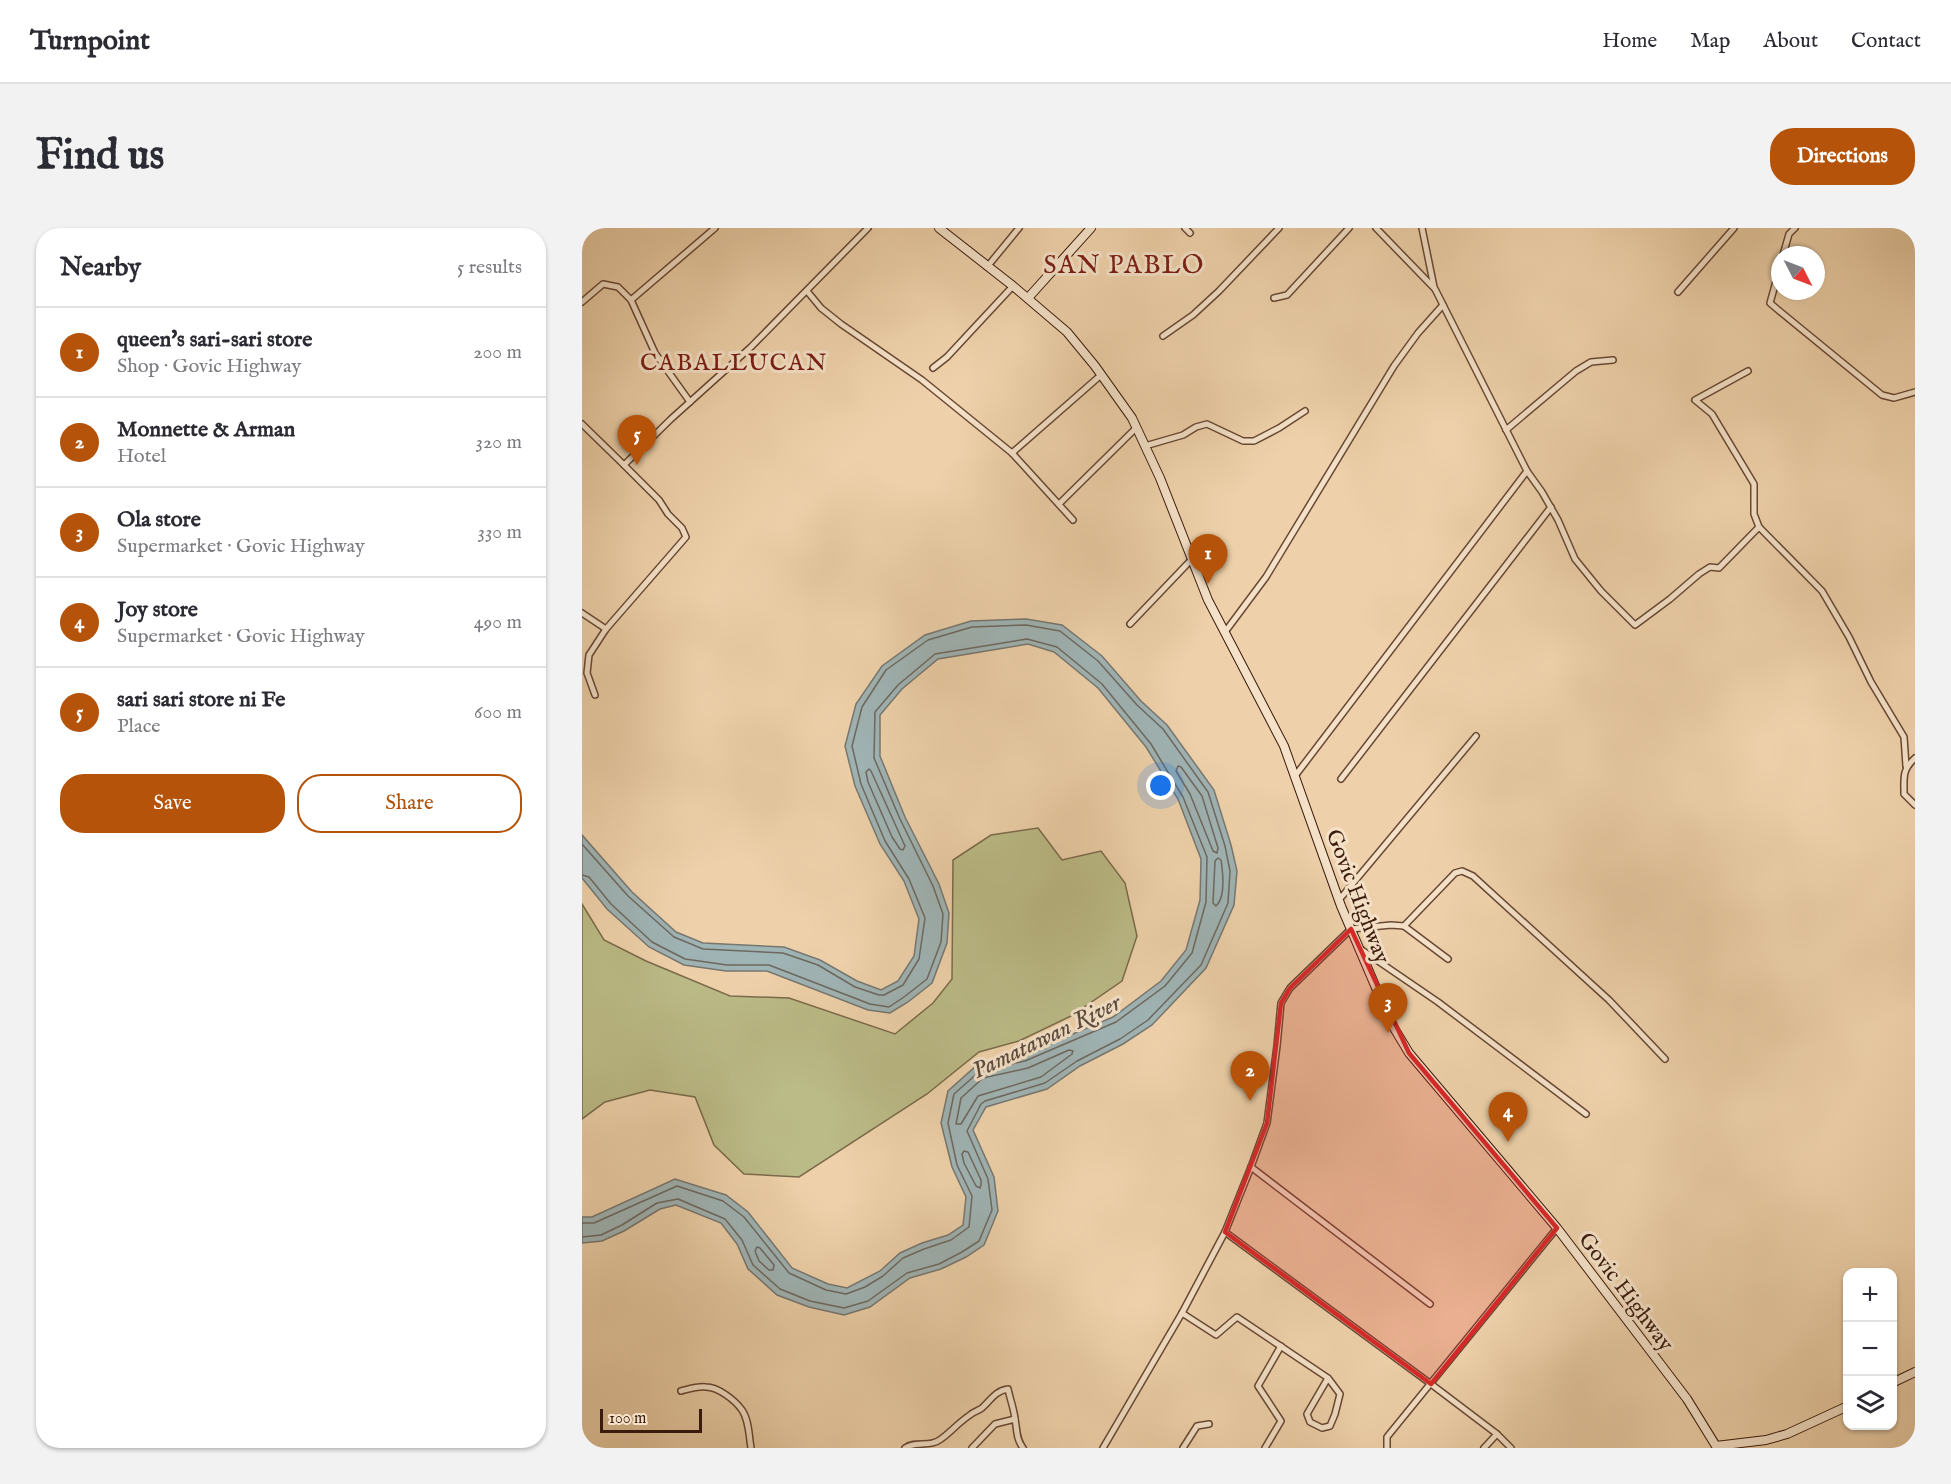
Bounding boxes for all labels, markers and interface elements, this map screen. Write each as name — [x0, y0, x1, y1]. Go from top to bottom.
text: Turnpoint — [30, 24, 150, 59]
text: Home — [1602, 28, 1657, 55]
text: Map — [1690, 28, 1730, 55]
text: About — [1763, 28, 1818, 55]
text: Contact — [1851, 28, 1921, 55]
button: Directions — [1770, 128, 1915, 185]
text: Find us — [36, 130, 164, 183]
north arrow — [1771, 246, 1825, 300]
district label: SAN PABLO — [1043, 249, 1205, 282]
text: Nearby — [60, 251, 141, 284]
text: 5 results — [457, 255, 522, 280]
text: queen's sari-sari store — [117, 326, 312, 354]
text: 1 — [76, 340, 83, 365]
text: 200 m — [473, 340, 522, 365]
district label: CABALLUCAN — [640, 348, 828, 379]
text: Shop · Govic Highway — [117, 354, 301, 379]
text: Monnette & Arman — [117, 416, 295, 444]
pin: 5 — [618, 416, 656, 465]
text: 2 — [75, 430, 84, 455]
text: 320 m — [476, 430, 522, 455]
text: Hotel — [117, 444, 166, 469]
text: Ola store — [117, 506, 201, 534]
text: 3 — [76, 520, 83, 545]
text: 330 m — [477, 520, 522, 545]
text: Supermarket · Govic Highway — [117, 534, 365, 559]
pin: 1 — [1188, 534, 1228, 584]
text: Joy store — [117, 596, 198, 624]
text: 4 — [75, 610, 84, 635]
text: 490 m — [474, 610, 522, 635]
text: Supermarket · Govic Highway — [117, 624, 365, 649]
text: sari sari store ni Fe — [117, 686, 285, 714]
text: 5 — [76, 700, 83, 725]
text: 600 m — [474, 700, 522, 725]
text: Place — [117, 714, 160, 739]
your location — [1146, 771, 1175, 800]
button: Save — [60, 774, 285, 833]
button: Share — [297, 774, 522, 833]
street label: Govic Highway — [1319, 826, 1396, 968]
pin: 3 — [1368, 984, 1408, 1033]
water label: Pamatawan River — [967, 987, 1128, 1087]
pin: 2 — [1230, 1052, 1270, 1101]
pin: 4 — [1488, 1092, 1528, 1142]
street label: Govic Highway — [1572, 1227, 1679, 1357]
map controls — [1843, 1268, 1897, 1430]
button: + — [1843, 1268, 1897, 1322]
button: − — [1843, 1322, 1897, 1376]
button: layers — [1843, 1376, 1897, 1430]
scale bar — [600, 1406, 702, 1434]
text: 100 m — [609, 1409, 646, 1429]

